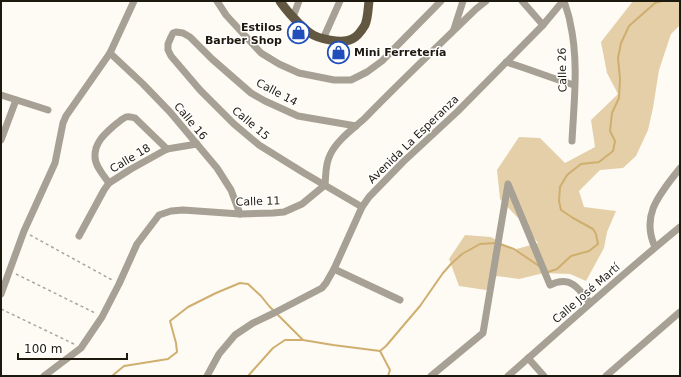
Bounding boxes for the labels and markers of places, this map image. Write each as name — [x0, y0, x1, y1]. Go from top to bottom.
shop icon: Estilos Barber Shop — [285, 20, 311, 46]
place label: Estilos Barber Shop — [205, 21, 282, 47]
shop icon: Mini Ferretería — [326, 39, 352, 65]
place label: Mini Ferretería — [354, 46, 446, 59]

